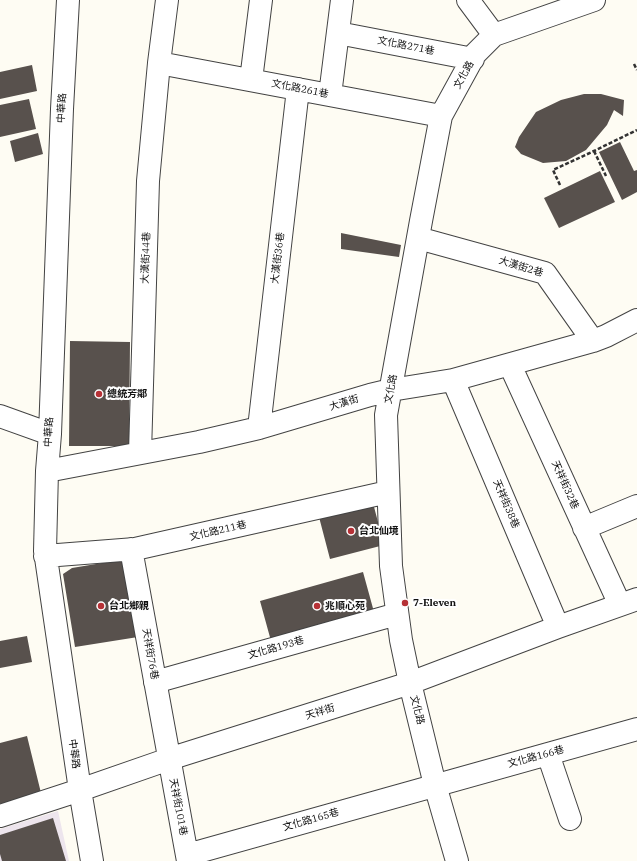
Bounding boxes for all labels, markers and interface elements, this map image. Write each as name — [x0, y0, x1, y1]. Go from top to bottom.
street label: 文化路271巷 — [376, 35, 436, 57]
street label: 文化路 — [451, 59, 477, 91]
street label: 文化路261巷 — [270, 78, 330, 100]
street label: 中華路 — [55, 93, 69, 123]
street label: 大漢街36巷 — [269, 231, 287, 285]
street label: 大漢街44巷 — [139, 232, 153, 284]
street label: 大漢街2巷 — [497, 255, 545, 279]
street label: 文化路 — [382, 373, 400, 405]
place label: 總統芳鄰 — [107, 388, 147, 400]
marker: 總統芳鄰 — [94, 389, 104, 399]
street label: 大漢街 — [328, 393, 360, 413]
street label: 中華路 — [42, 417, 56, 447]
street label: 天祥街32巷 — [549, 459, 581, 511]
street label: 天祥街38巷 — [490, 478, 522, 530]
street label: 文化路211巷 — [188, 519, 248, 543]
place label: 台北仙境 — [359, 525, 399, 537]
marker: 台北仙境 — [346, 526, 356, 536]
place label: 7-Eleven — [413, 597, 456, 609]
marker: 7-Eleven — [400, 598, 410, 608]
place label: 台北鄉親 — [109, 600, 149, 612]
place label: 兆順心苑 — [325, 600, 365, 612]
marker: 台北鄉親 — [96, 601, 106, 611]
marker: 兆順心苑 — [312, 601, 322, 611]
street label: 天祥街76巷 — [140, 627, 160, 681]
street label: 文化路193巷 — [246, 634, 306, 662]
street label: 文化路 — [408, 694, 426, 726]
street label: 天祥街 — [304, 702, 336, 722]
street label: 中華路 — [66, 738, 82, 770]
street label: 文化路166巷 — [506, 744, 566, 770]
street label: 天祥街101巷 — [167, 777, 189, 837]
street label: 文化路165巷 — [281, 806, 341, 834]

